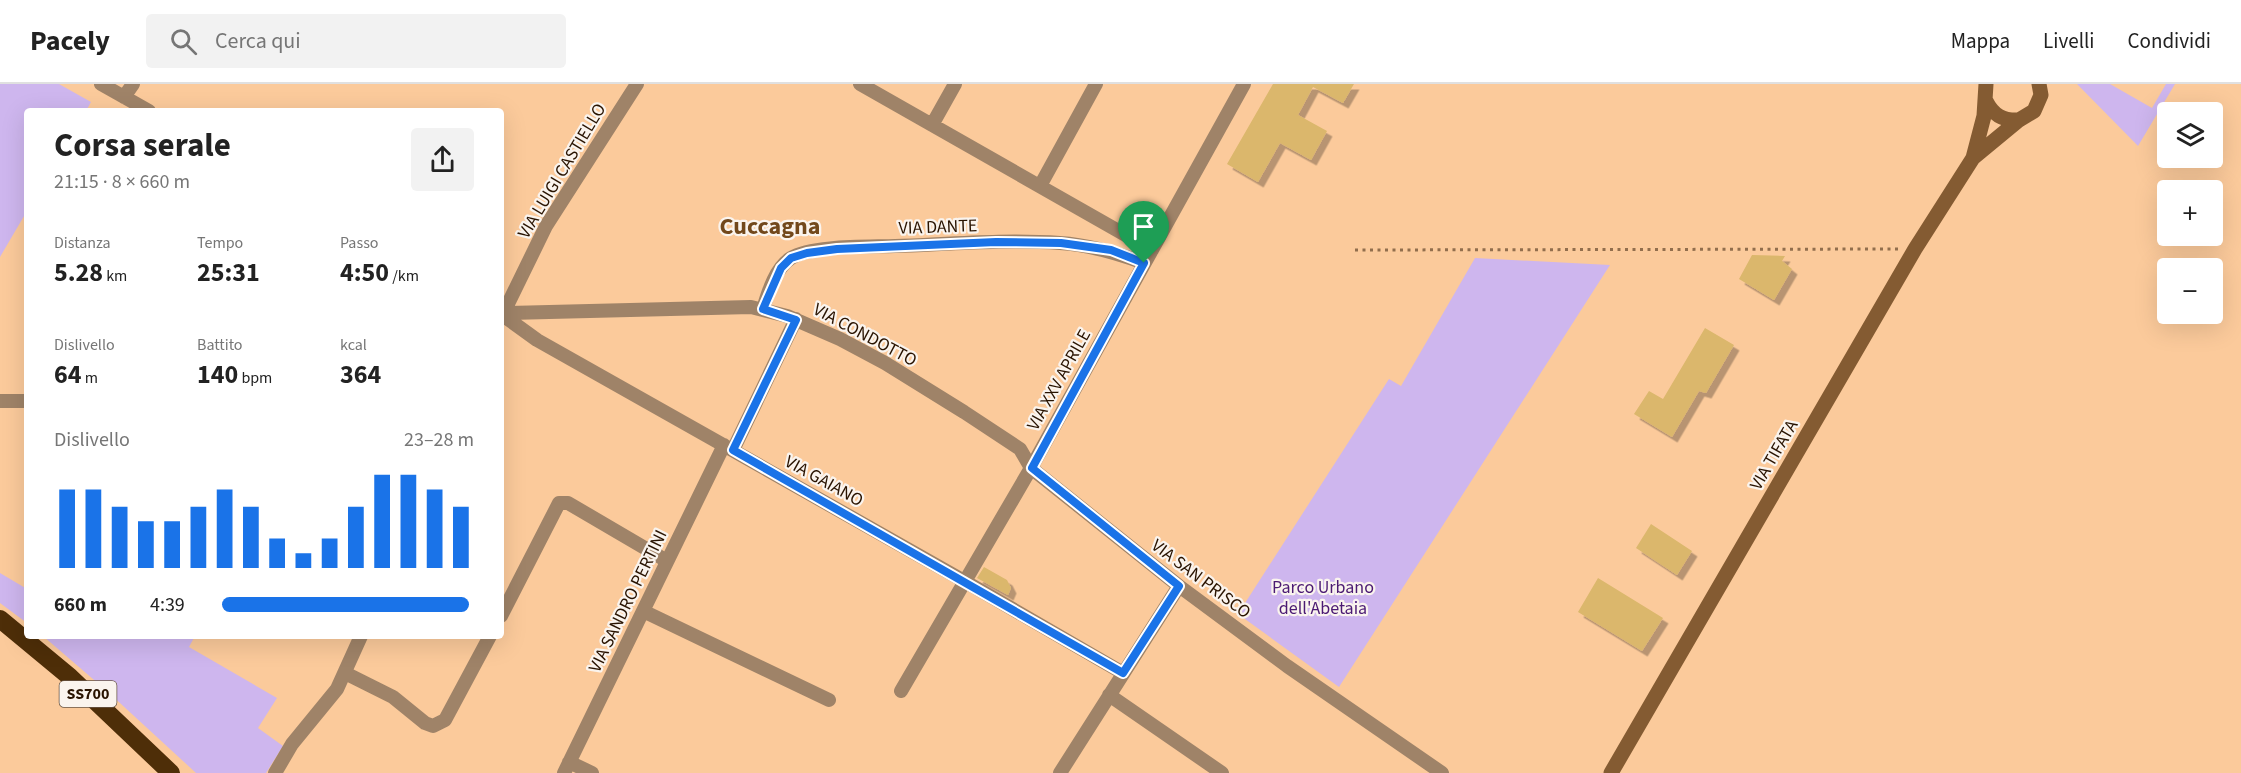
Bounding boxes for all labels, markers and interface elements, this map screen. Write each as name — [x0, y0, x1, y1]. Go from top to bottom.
search box — [146, 14, 566, 68]
text: Pacely — [30, 21, 110, 61]
icon: search — [167, 25, 200, 58]
text: Cerca qui — [215, 25, 301, 57]
text: Mappa — [1951, 26, 2010, 56]
text: Livelli — [2043, 26, 2095, 56]
text: Condividi — [2128, 26, 2211, 56]
street label: VIA LUIGI CASTIELLO — [512, 99, 612, 243]
map controls — [2157, 102, 2223, 324]
button: layers — [2157, 102, 2223, 168]
text: Corsa serale — [54, 122, 231, 169]
button: share — [411, 128, 474, 191]
text: 21:15 · 8 × 660 m — [54, 168, 190, 196]
button: + — [2157, 180, 2223, 246]
pin — [1118, 201, 1169, 263]
district label: Cuccagna — [720, 209, 820, 244]
icon: arrive — [1127, 210, 1160, 243]
street label: VIA DANTE — [898, 213, 978, 241]
text: Distanza — [54, 232, 111, 254]
text: Tempo — [197, 232, 243, 254]
text: Passo — [340, 232, 379, 254]
text: 5.28 — [54, 254, 103, 291]
text: 25:31 — [197, 254, 260, 291]
text: 4:50 — [340, 254, 389, 291]
button: − — [2157, 258, 2223, 324]
text: km — [103, 265, 127, 287]
text: /km — [389, 265, 419, 287]
street label: VIA CONDOTTO — [809, 297, 921, 373]
street label: VIA XXV APRILE — [1021, 325, 1097, 435]
text: Dislivello — [54, 334, 115, 356]
text: Battito — [197, 334, 243, 356]
text: kcal — [340, 334, 367, 356]
text: 64 — [54, 356, 81, 393]
text: 140 — [197, 356, 238, 393]
text: 364 — [340, 356, 381, 393]
text: m — [81, 367, 98, 389]
text: bpm — [238, 367, 272, 389]
street label: VIA TIFATA — [1744, 415, 1804, 495]
text: Dislivello — [54, 426, 130, 454]
text: 23–28 m — [404, 426, 474, 454]
street label: VIA GAIANO — [780, 449, 868, 513]
street label: VIA SANDRO PERTINI — [583, 526, 673, 676]
street label: VIA SAN PRISCO — [1146, 533, 1256, 625]
park label: Parco Urbano dell'Abetaia — [1272, 575, 1374, 621]
text: 660 m — [54, 591, 107, 619]
text: 4:39 — [150, 591, 185, 619]
road number: SS700 — [60, 681, 116, 707]

